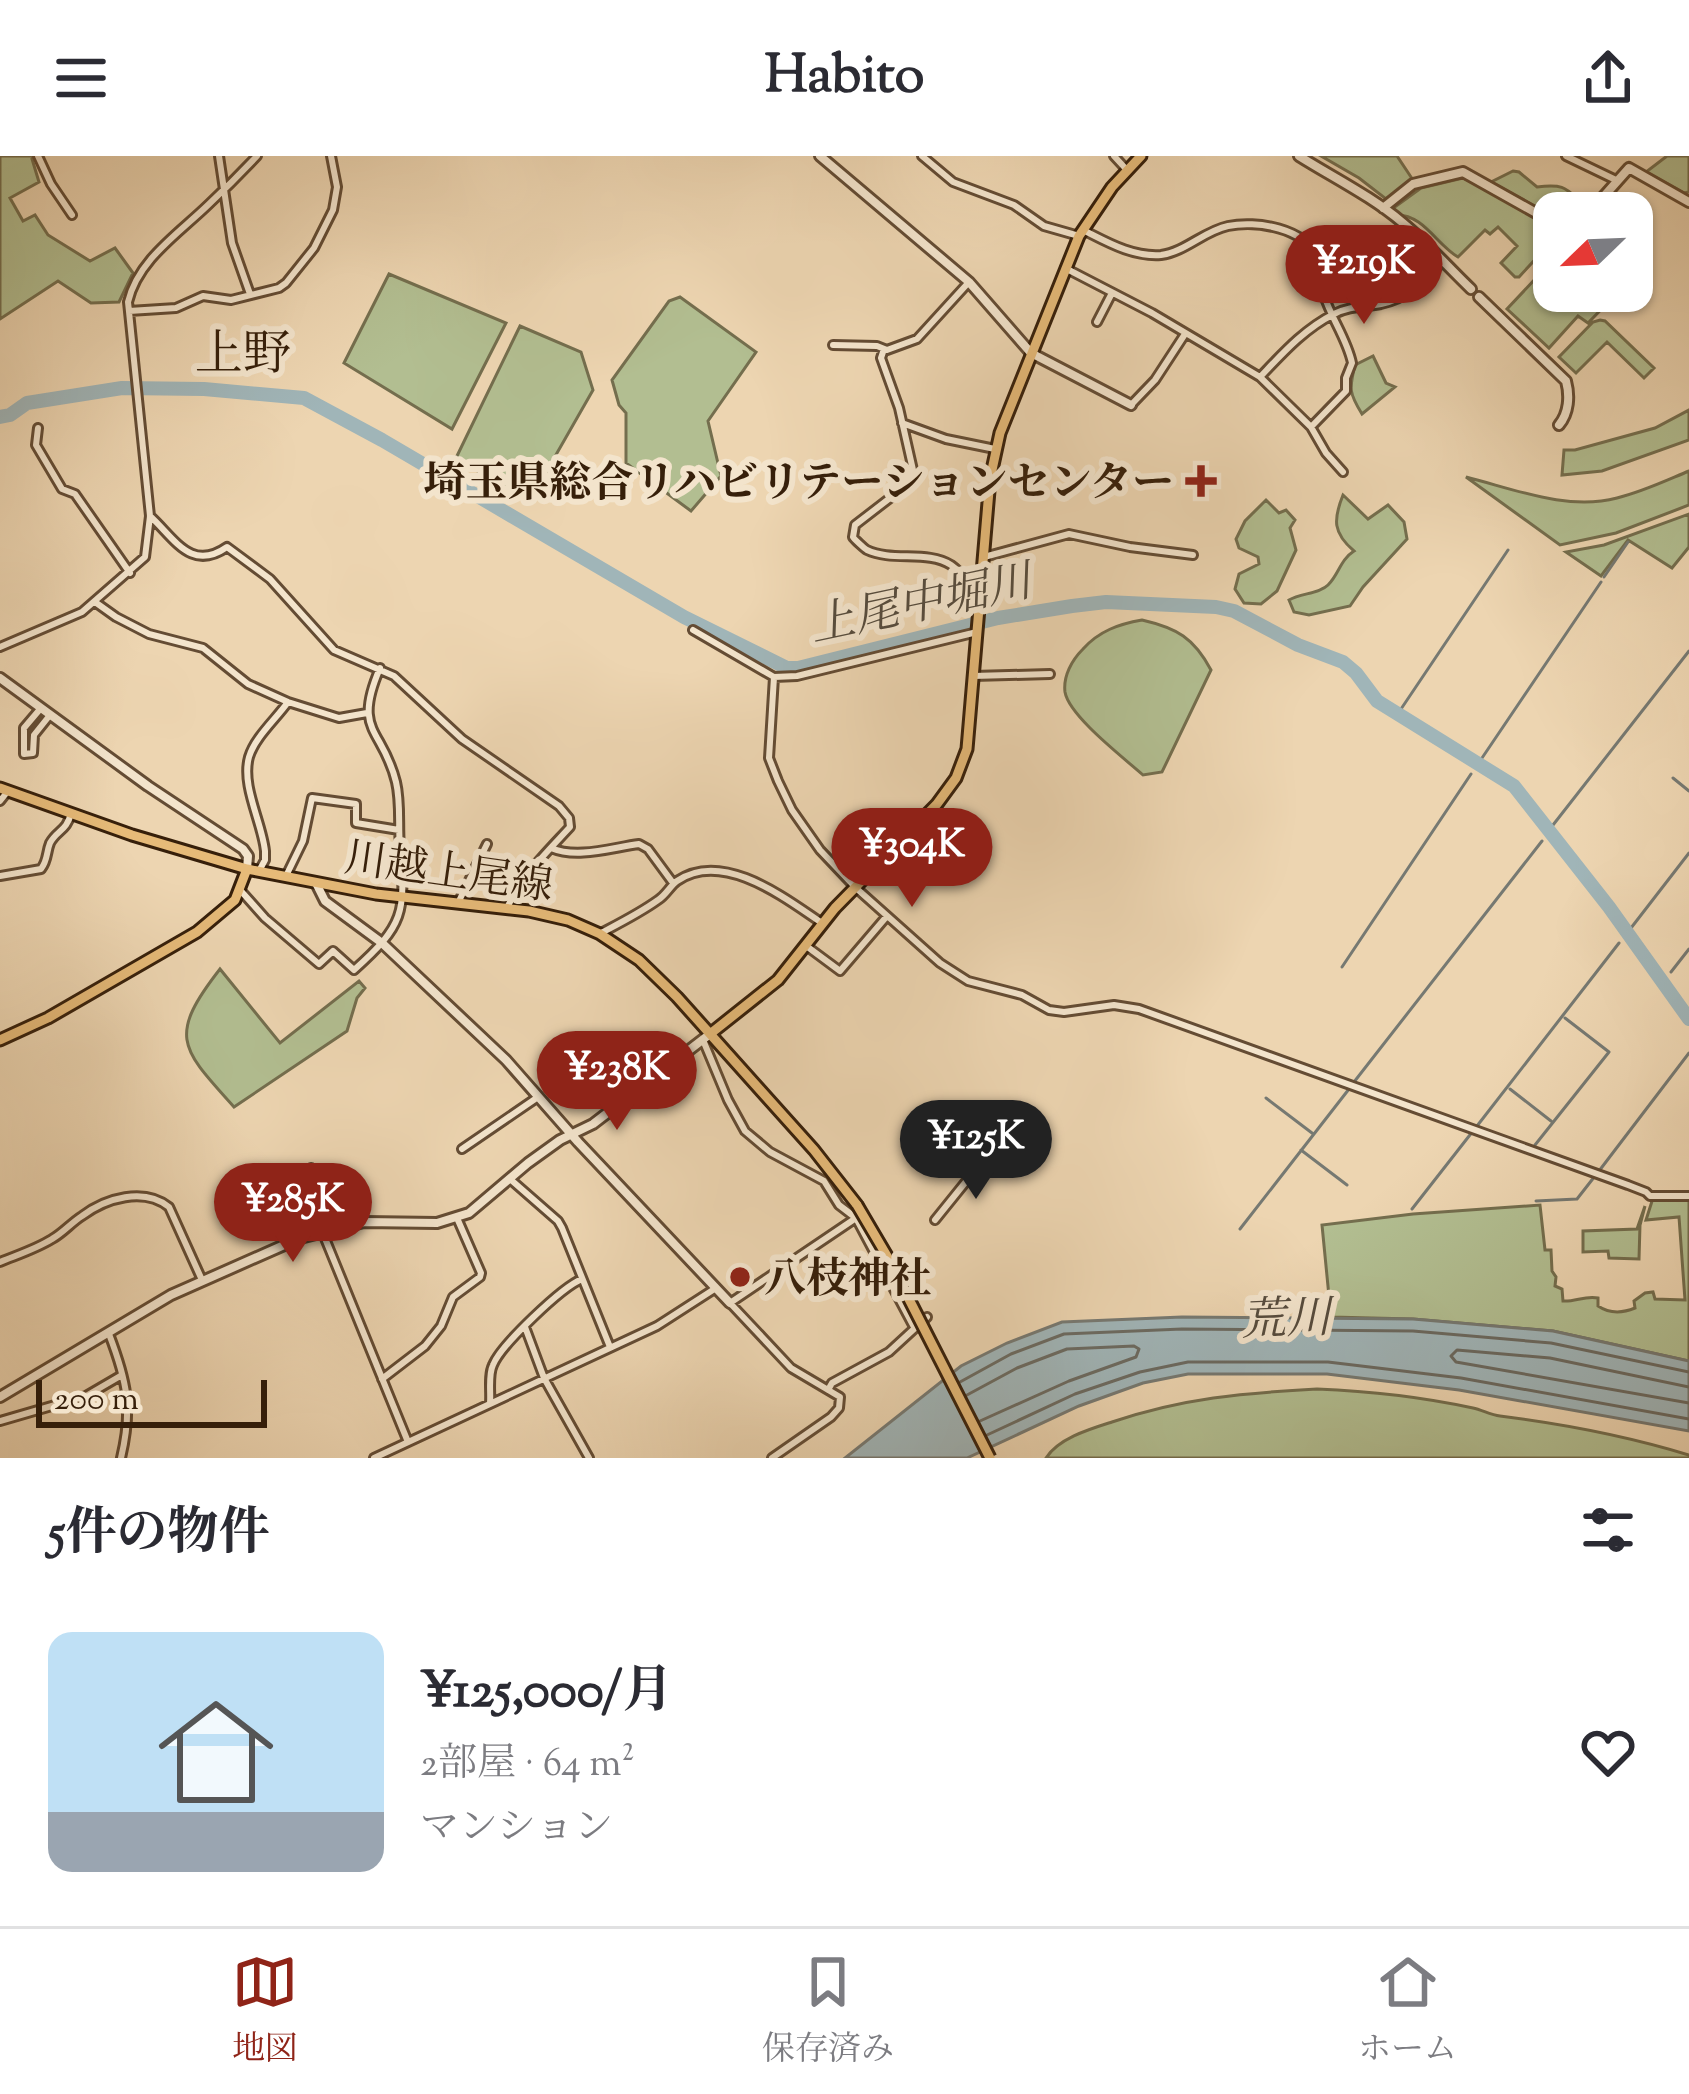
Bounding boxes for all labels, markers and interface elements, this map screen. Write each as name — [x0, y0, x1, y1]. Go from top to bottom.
text: Habito — [765, 39, 924, 117]
icon: menu — [48, 45, 114, 111]
icon: share — [1575, 45, 1641, 111]
north arrow — [1533, 192, 1653, 312]
map controls — [1533, 192, 1653, 312]
pin: ¥219K — [1280, 225, 1448, 327]
text: ¥219K — [1312, 236, 1416, 292]
district label: 上野 — [195, 323, 291, 392]
place label: 埼玉県総合リハビリテーションセンター — [423, 456, 1174, 516]
marker: 埼玉県総合リハビリテーションセンター — [1185, 465, 1217, 497]
water label: 上尾中堀川 — [804, 551, 1043, 663]
pin: ¥304K — [828, 808, 996, 910]
text: ¥304K — [858, 819, 966, 875]
street label: 川越上尾線 — [340, 831, 556, 919]
pin: ¥238K — [533, 1031, 701, 1133]
text: ¥238K — [564, 1042, 670, 1098]
pin: ¥125K — [892, 1100, 1060, 1202]
text: ¥125K — [927, 1111, 1025, 1167]
pin: ¥285K — [209, 1163, 377, 1265]
text: ¥285K — [241, 1174, 345, 1230]
place label: 八枝神社 — [764, 1252, 932, 1312]
marker: 八枝神社 — [727, 1264, 753, 1290]
water label: 荒川 — [1240, 1288, 1337, 1357]
scale bar — [36, 1374, 267, 1427]
text: 200 m — [54, 1377, 139, 1425]
icon: filters — [1575, 1497, 1641, 1563]
text: 5件の物件 — [48, 1499, 269, 1572]
text: ¥125,000/月 — [420, 1657, 673, 1730]
icon: home — [144, 1680, 288, 1824]
icon: heart — [1575, 1719, 1641, 1785]
text: 2部屋 · 64 m² — [420, 1738, 635, 1794]
text: マンション — [420, 1802, 613, 1858]
tab: 地図 — [232, 1949, 298, 2075]
tab: 保存済み — [762, 1949, 894, 2075]
tab: ホーム — [1358, 1949, 1457, 2075]

